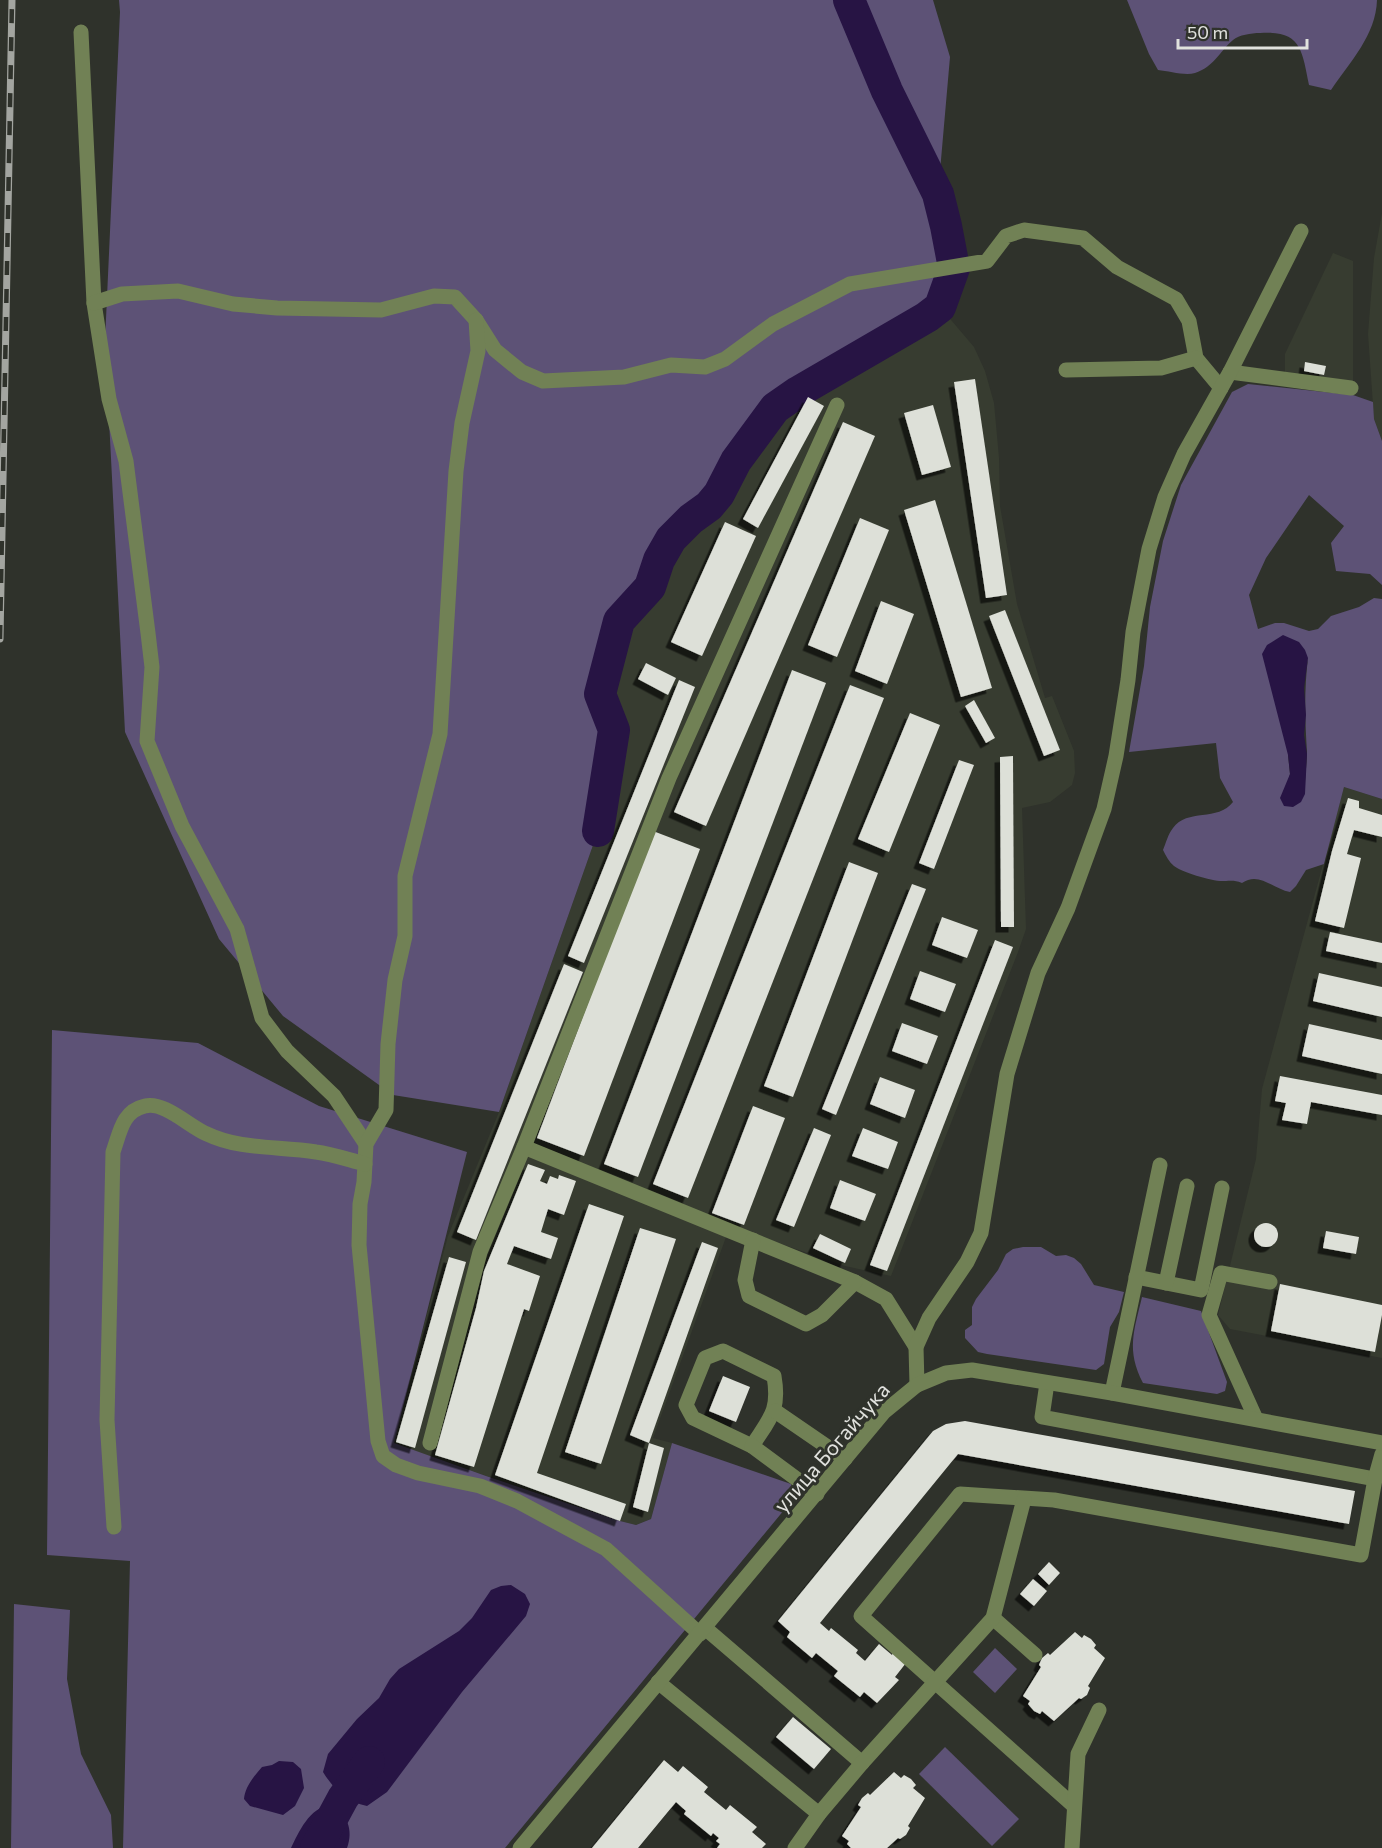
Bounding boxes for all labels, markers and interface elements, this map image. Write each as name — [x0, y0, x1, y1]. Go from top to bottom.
scale bar — [1178, 12, 1307, 50]
text: 50 m — [1187, 21, 1228, 43]
street label: улица Богайчука — [768, 1377, 894, 1517]

